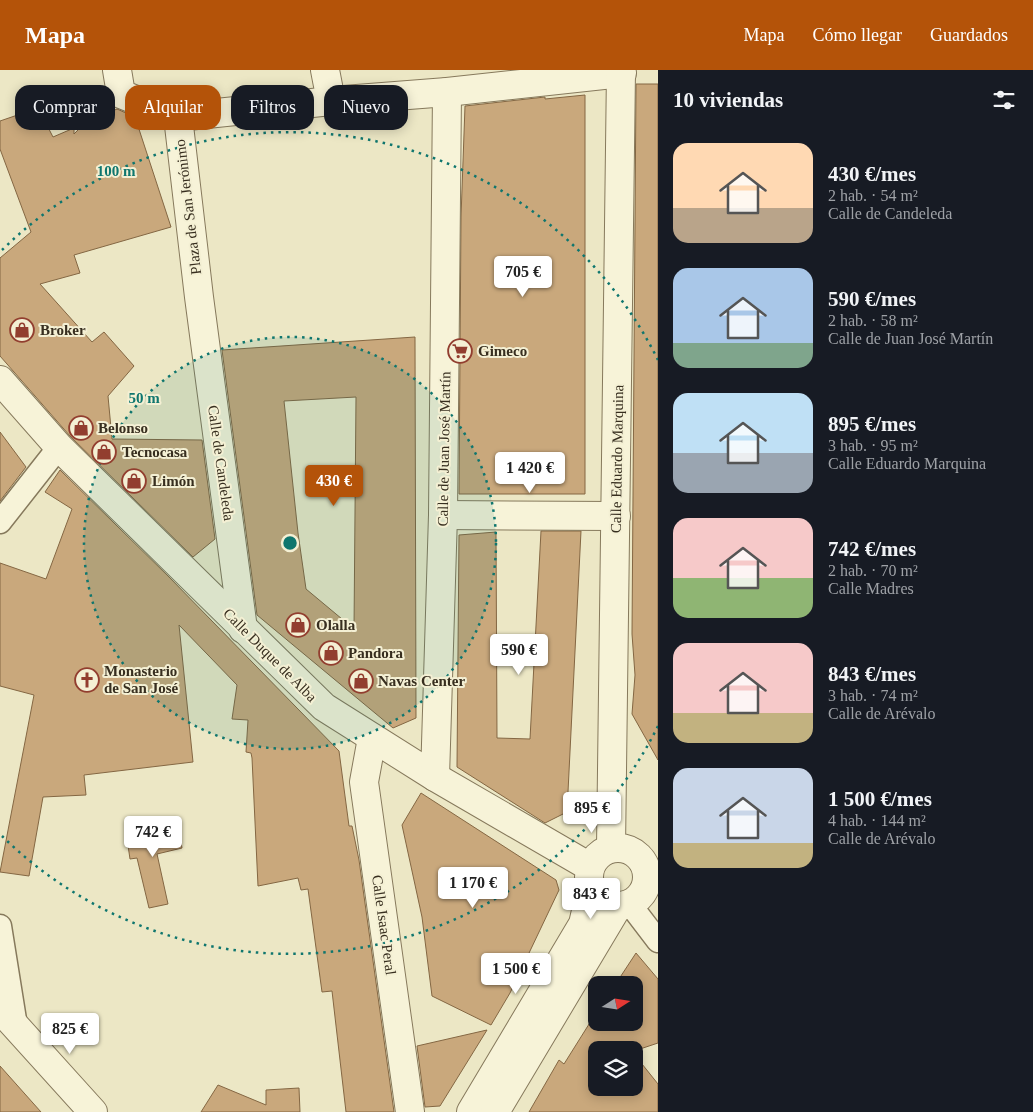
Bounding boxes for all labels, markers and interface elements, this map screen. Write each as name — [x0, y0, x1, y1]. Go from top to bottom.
text: Mapa — [25, 22, 85, 48]
text: Mapa — [744, 25, 785, 45]
text: Cómo llegar — [813, 25, 902, 45]
text: Guardados — [930, 25, 1008, 45]
chip: Comprar — [15, 85, 115, 130]
chip: Alquilar — [125, 85, 221, 130]
chip: Filtros — [231, 85, 314, 130]
chip: Nuevo — [324, 85, 408, 130]
icon: filters — [990, 86, 1018, 114]
text: 10 viviendas — [673, 88, 783, 112]
street label: Plaza de San Jerónimo — [172, 138, 204, 276]
text: 430 €/mes — [828, 162, 916, 186]
text: 100 m — [97, 163, 136, 179]
icon: home — [713, 163, 773, 223]
text: 2 hab. · 54 m² — [828, 187, 918, 204]
text: Calle de Candeleda — [828, 205, 952, 222]
pin: 705 € — [488, 256, 558, 298]
text: 705 € — [505, 263, 541, 280]
text: 590 €/mes — [828, 287, 916, 311]
icon: home — [713, 288, 773, 348]
text: 2 hab. · 58 m² — [828, 312, 918, 329]
shop icon: Broker — [9, 317, 35, 343]
place label: Broker — [40, 322, 86, 338]
text: Calle de Juan José Martín — [828, 330, 993, 347]
supermarket icon: Gimeco — [447, 338, 473, 364]
place label: Gimeco — [478, 343, 527, 359]
street label: Calle de Juan José Martín — [435, 371, 453, 527]
street label: Calle Eduardo Marquina — [608, 384, 626, 533]
text: 50 m — [128, 390, 160, 406]
street label: Calle de Candeleda — [205, 404, 237, 522]
text: 895 €/mes — [828, 412, 916, 436]
icon: home — [713, 413, 773, 473]
shop icon: Belonso — [68, 415, 94, 441]
place label: Belonso — [98, 420, 148, 436]
text: 3 hab. · 95 m² — [828, 437, 918, 454]
shop icon: Tecnocasa — [91, 439, 117, 465]
place label: Tecnocasa — [122, 444, 188, 460]
pin: 1 420 € — [484, 452, 576, 494]
text: Calle Eduardo Marquina — [828, 455, 986, 472]
text: 1 420 € — [506, 459, 554, 476]
pin: 430 € — [299, 464, 369, 507]
shop icon: Limón — [121, 468, 147, 494]
text: 430 € — [316, 472, 352, 489]
place label: Limón — [152, 473, 195, 489]
centre of rings — [281, 534, 299, 552]
text: 742 €/mes — [828, 537, 916, 561]
icon: home — [713, 538, 773, 598]
text: 2 hab. · 70 m² — [828, 562, 918, 579]
text: Calle Madres — [828, 580, 914, 597]
street label: Calle Duque de Alba — [220, 605, 320, 705]
shop icon: Olalla — [285, 612, 311, 638]
place label: Olalla — [316, 617, 356, 633]
pin: 590 € — [484, 634, 554, 676]
shop icon: Pandora — [318, 640, 344, 666]
text: 590 € — [501, 641, 537, 658]
place label: Pandora — [348, 645, 404, 661]
text: 843 €/mes — [828, 662, 916, 686]
place label: Monasterio de San José — [104, 663, 179, 696]
icon: home — [713, 663, 773, 723]
church icon: Monasterio de San José — [74, 667, 100, 693]
shop icon: Navas Center — [348, 668, 374, 694]
place label: Navas Center — [378, 673, 465, 689]
text: 3 hab. · 74 m² — [828, 687, 918, 704]
text: Calle de Arévalo — [828, 705, 936, 722]
text: 1 500 €/mes — [828, 787, 932, 811]
icon: home — [713, 788, 773, 848]
pin: 895 € — [557, 792, 627, 834]
text: 895 € — [574, 799, 610, 816]
text: 4 hab. · 144 m² — [828, 812, 926, 829]
pin: 742 € — [118, 816, 188, 858]
text: 742 € — [135, 823, 171, 840]
text: Calle de Arévalo — [828, 830, 936, 847]
pin: 1 170 € — [427, 866, 519, 909]
street label: Calle Isaac Peral — [369, 874, 399, 976]
text: 1 170 € — [449, 874, 497, 891]
pin: 843 € — [556, 878, 626, 920]
text: 843 € — [573, 885, 609, 902]
pin: 1 500 € — [470, 952, 562, 995]
text: 1 500 € — [492, 960, 540, 977]
north arrow — [588, 976, 642, 1031]
map controls — [588, 976, 643, 1096]
pin: 825 € — [35, 1012, 105, 1055]
text: 825 € — [52, 1020, 88, 1037]
button: layers — [588, 1041, 643, 1096]

